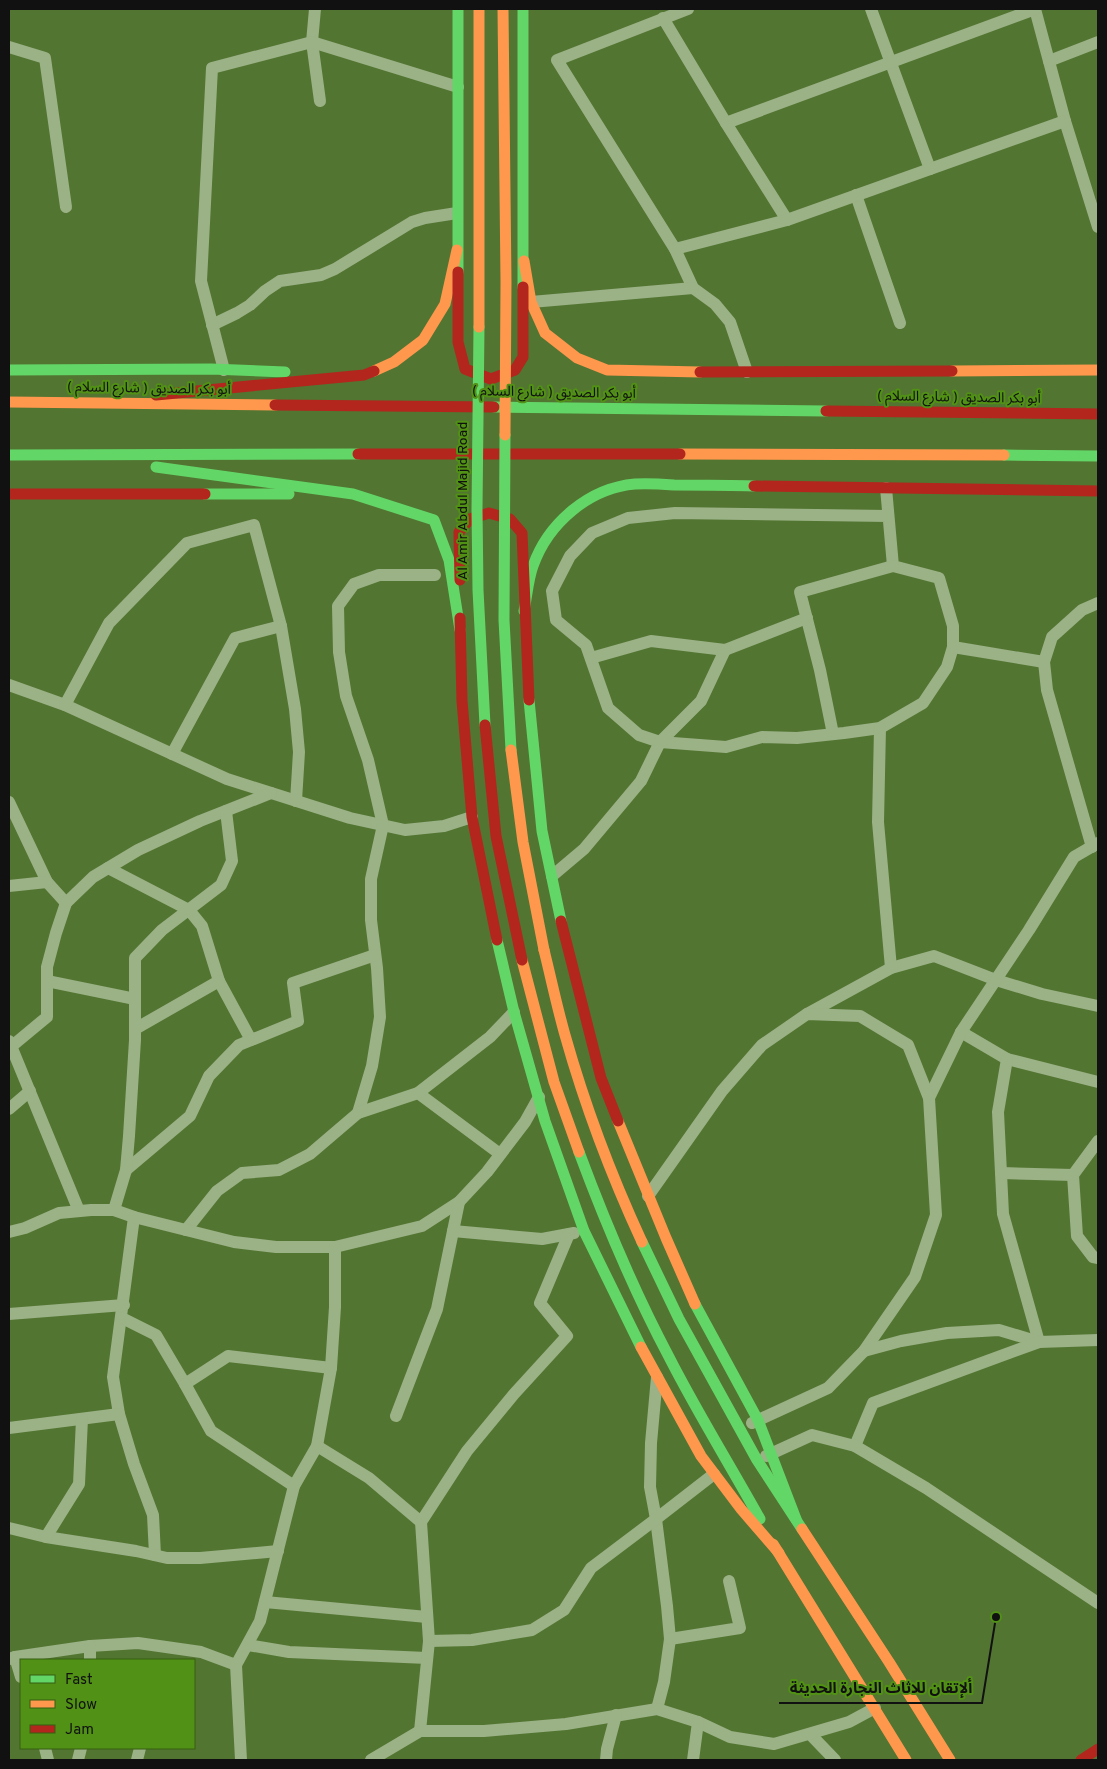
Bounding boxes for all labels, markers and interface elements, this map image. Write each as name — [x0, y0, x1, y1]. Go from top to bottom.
street label: ( شارع السلام ) أبو بكر الصديق — [67, 377, 232, 400]
street label: ( شارع السلام ) أبو بكر الصديق — [472, 381, 637, 404]
street label: ( شارع السلام ) أبو بكر الصديق — [877, 386, 1042, 409]
street label: Al Amir Abdul Majid Road — [455, 422, 472, 580]
legend — [20, 1659, 195, 1749]
text: Fast — [65, 1671, 93, 1690]
callout: ألإتقان للاثاث النجارة الحديثة — [779, 1673, 982, 1703]
text: ألإتقان للاثاث النجارة الحديثة — [790, 1678, 972, 1699]
text: Slow — [65, 1696, 97, 1715]
text: Jam — [65, 1721, 94, 1740]

